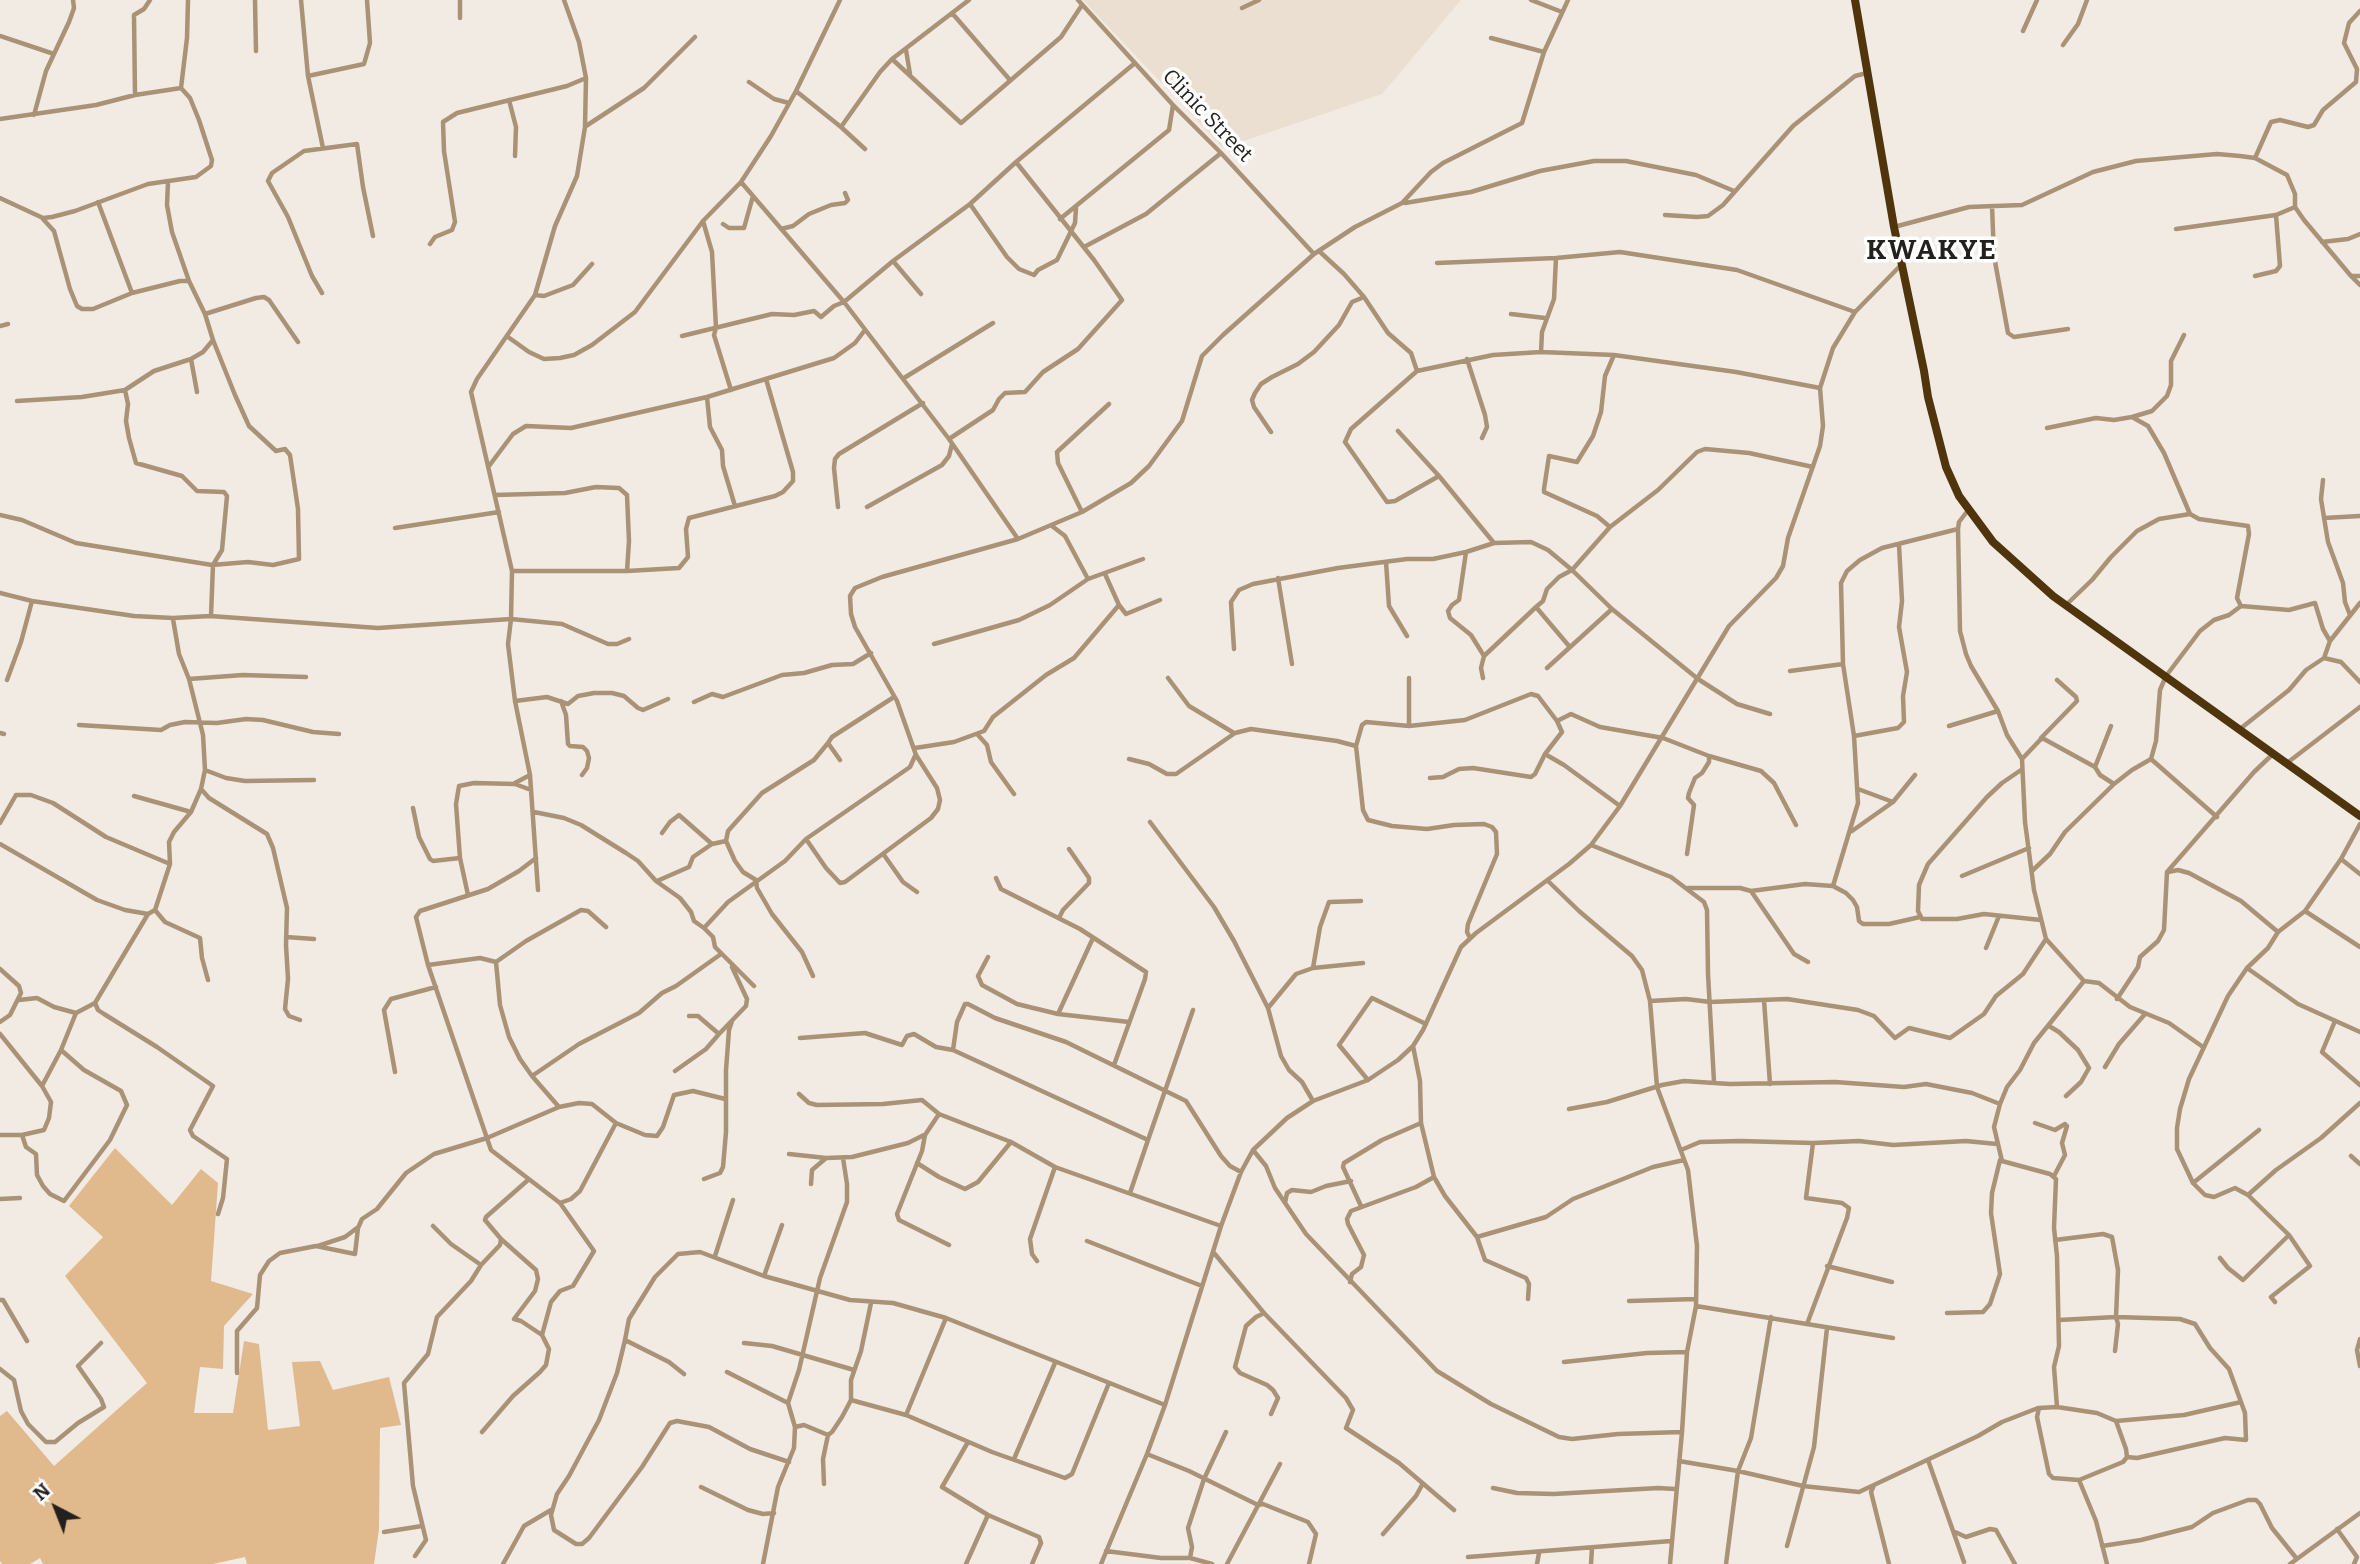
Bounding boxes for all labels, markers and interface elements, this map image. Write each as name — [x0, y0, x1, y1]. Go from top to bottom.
street label: Clinic Street — [1157, 64, 1257, 168]
district label: KWAKYE — [1867, 234, 1997, 268]
north arrow — [21, 1473, 91, 1543]
text: N — [28, 1479, 55, 1505]

